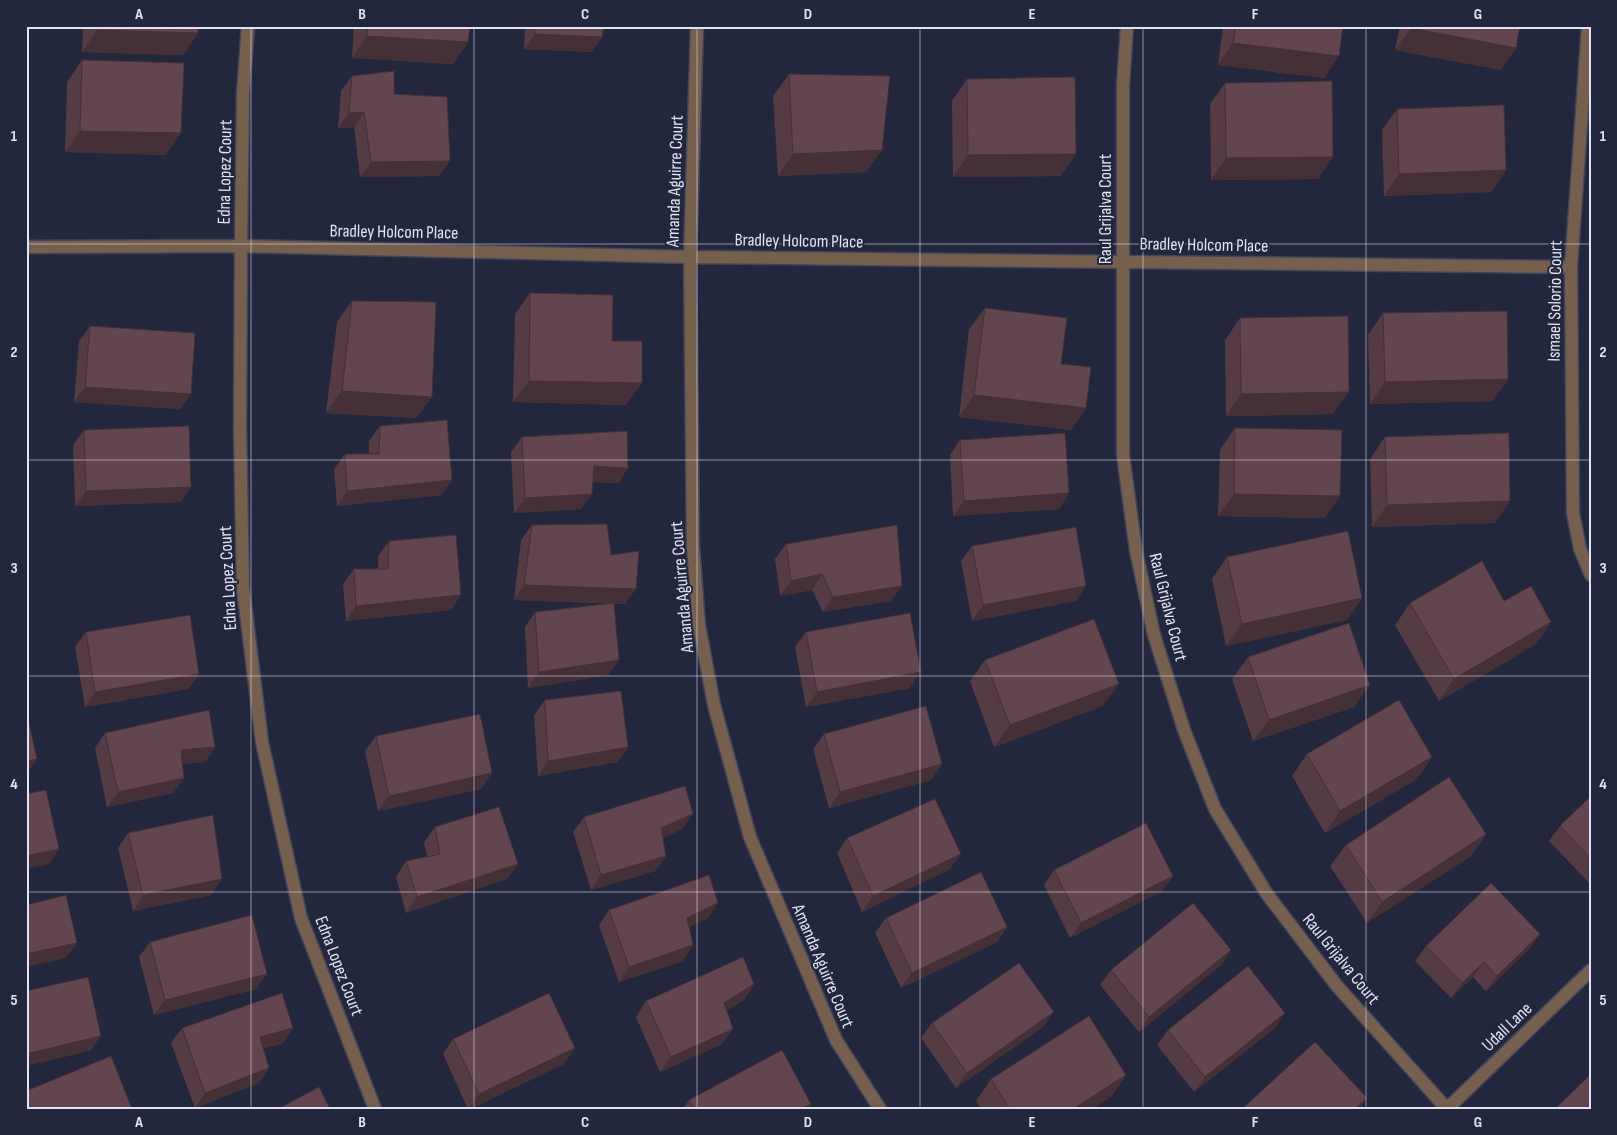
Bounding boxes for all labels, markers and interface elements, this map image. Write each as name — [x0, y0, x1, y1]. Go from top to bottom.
text: A — [134, 5, 143, 24]
text: B — [358, 5, 366, 24]
text: C — [581, 5, 589, 24]
text: D — [804, 5, 812, 24]
text: E — [1029, 5, 1036, 24]
text: F — [1252, 5, 1259, 24]
text: G — [1474, 5, 1482, 24]
street label: Amanda Aguirre Court — [662, 114, 688, 248]
street label: Edna Lopez Court — [214, 119, 236, 225]
text: 1 — [11, 127, 18, 146]
text: 1 — [1600, 127, 1607, 146]
street label: Raul Grijalva Court — [1095, 153, 1116, 264]
street label: Bradley Holcom Place — [329, 220, 459, 244]
street label: Bradley Holcom Place — [734, 229, 864, 253]
street label: Bradley Holcom Place — [1139, 233, 1269, 257]
street label: Ismael Solorio Court — [1543, 240, 1567, 362]
text: 2 — [10, 343, 18, 362]
text: 2 — [1599, 343, 1607, 362]
street label: Amanda Aguirre Court — [666, 520, 698, 655]
street label: Edna Lopez Court — [215, 525, 241, 631]
street label: Raul Grijalva Court — [1144, 551, 1192, 664]
text: 3 — [10, 559, 18, 578]
text: 3 — [1599, 559, 1607, 578]
text: 4 — [10, 775, 18, 794]
text: 4 — [1599, 775, 1607, 794]
street label: Amanda Aguirre Court — [787, 900, 859, 1031]
street label: Raul Grijalva Court — [1298, 909, 1384, 1009]
street label: Edna Lopez Court — [310, 913, 368, 1019]
text: 5 — [10, 991, 18, 1010]
text: 5 — [1599, 991, 1607, 1010]
street label: Udall Lane — [1478, 998, 1536, 1056]
text: A — [134, 1113, 143, 1132]
text: B — [358, 1113, 366, 1132]
text: C — [581, 1113, 589, 1132]
text: D — [804, 1113, 812, 1132]
text: E — [1029, 1113, 1036, 1132]
text: F — [1252, 1113, 1259, 1132]
text: G — [1474, 1113, 1482, 1132]

